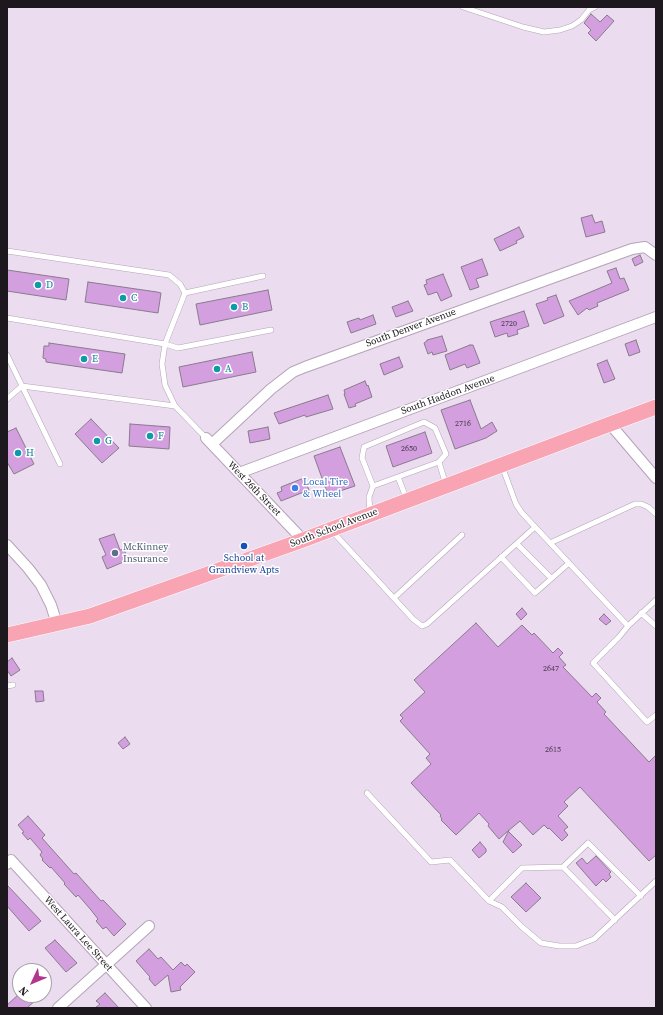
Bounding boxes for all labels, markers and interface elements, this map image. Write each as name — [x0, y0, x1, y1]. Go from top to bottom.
place label: D — [46, 279, 53, 291]
marker: D — [33, 280, 43, 290]
place label: C — [131, 292, 137, 304]
marker: C — [118, 293, 128, 303]
place label: B — [242, 301, 248, 313]
marker: B — [229, 302, 239, 312]
street label: South Denver Avenue — [364, 306, 458, 350]
house number: 2720 — [501, 319, 517, 329]
place label: E — [92, 353, 98, 365]
marker: E — [79, 354, 89, 364]
place label: A — [225, 363, 232, 375]
marker: A — [212, 364, 222, 374]
street label: South Haddon Avenue — [400, 372, 496, 418]
house number: 2716 — [455, 419, 471, 429]
place label: F — [158, 430, 164, 442]
marker: F — [145, 431, 155, 441]
place label: G — [105, 435, 112, 447]
marker: G — [92, 436, 102, 446]
house number: 2650 — [401, 444, 417, 454]
place label: H — [26, 447, 34, 459]
marker: H — [13, 448, 23, 458]
street label: West 26th Street — [225, 459, 283, 519]
place label: Local Tire & Wheel — [303, 476, 348, 500]
marker: Local Tire & Wheel — [290, 483, 300, 493]
street label: South School Avenue — [289, 506, 379, 550]
place label: McKinney Insurance — [123, 541, 168, 564]
marker: School at Grandview Apts — [239, 541, 249, 551]
marker: McKinney Insurance — [110, 548, 120, 558]
place label: School at Grandview Apts — [209, 552, 279, 576]
house number: 2647 — [543, 664, 559, 674]
house number: 2615 — [545, 745, 561, 755]
street label: West Laura Lee Street — [41, 894, 115, 974]
north arrow — [12, 963, 52, 1003]
text: N — [16, 983, 32, 999]

